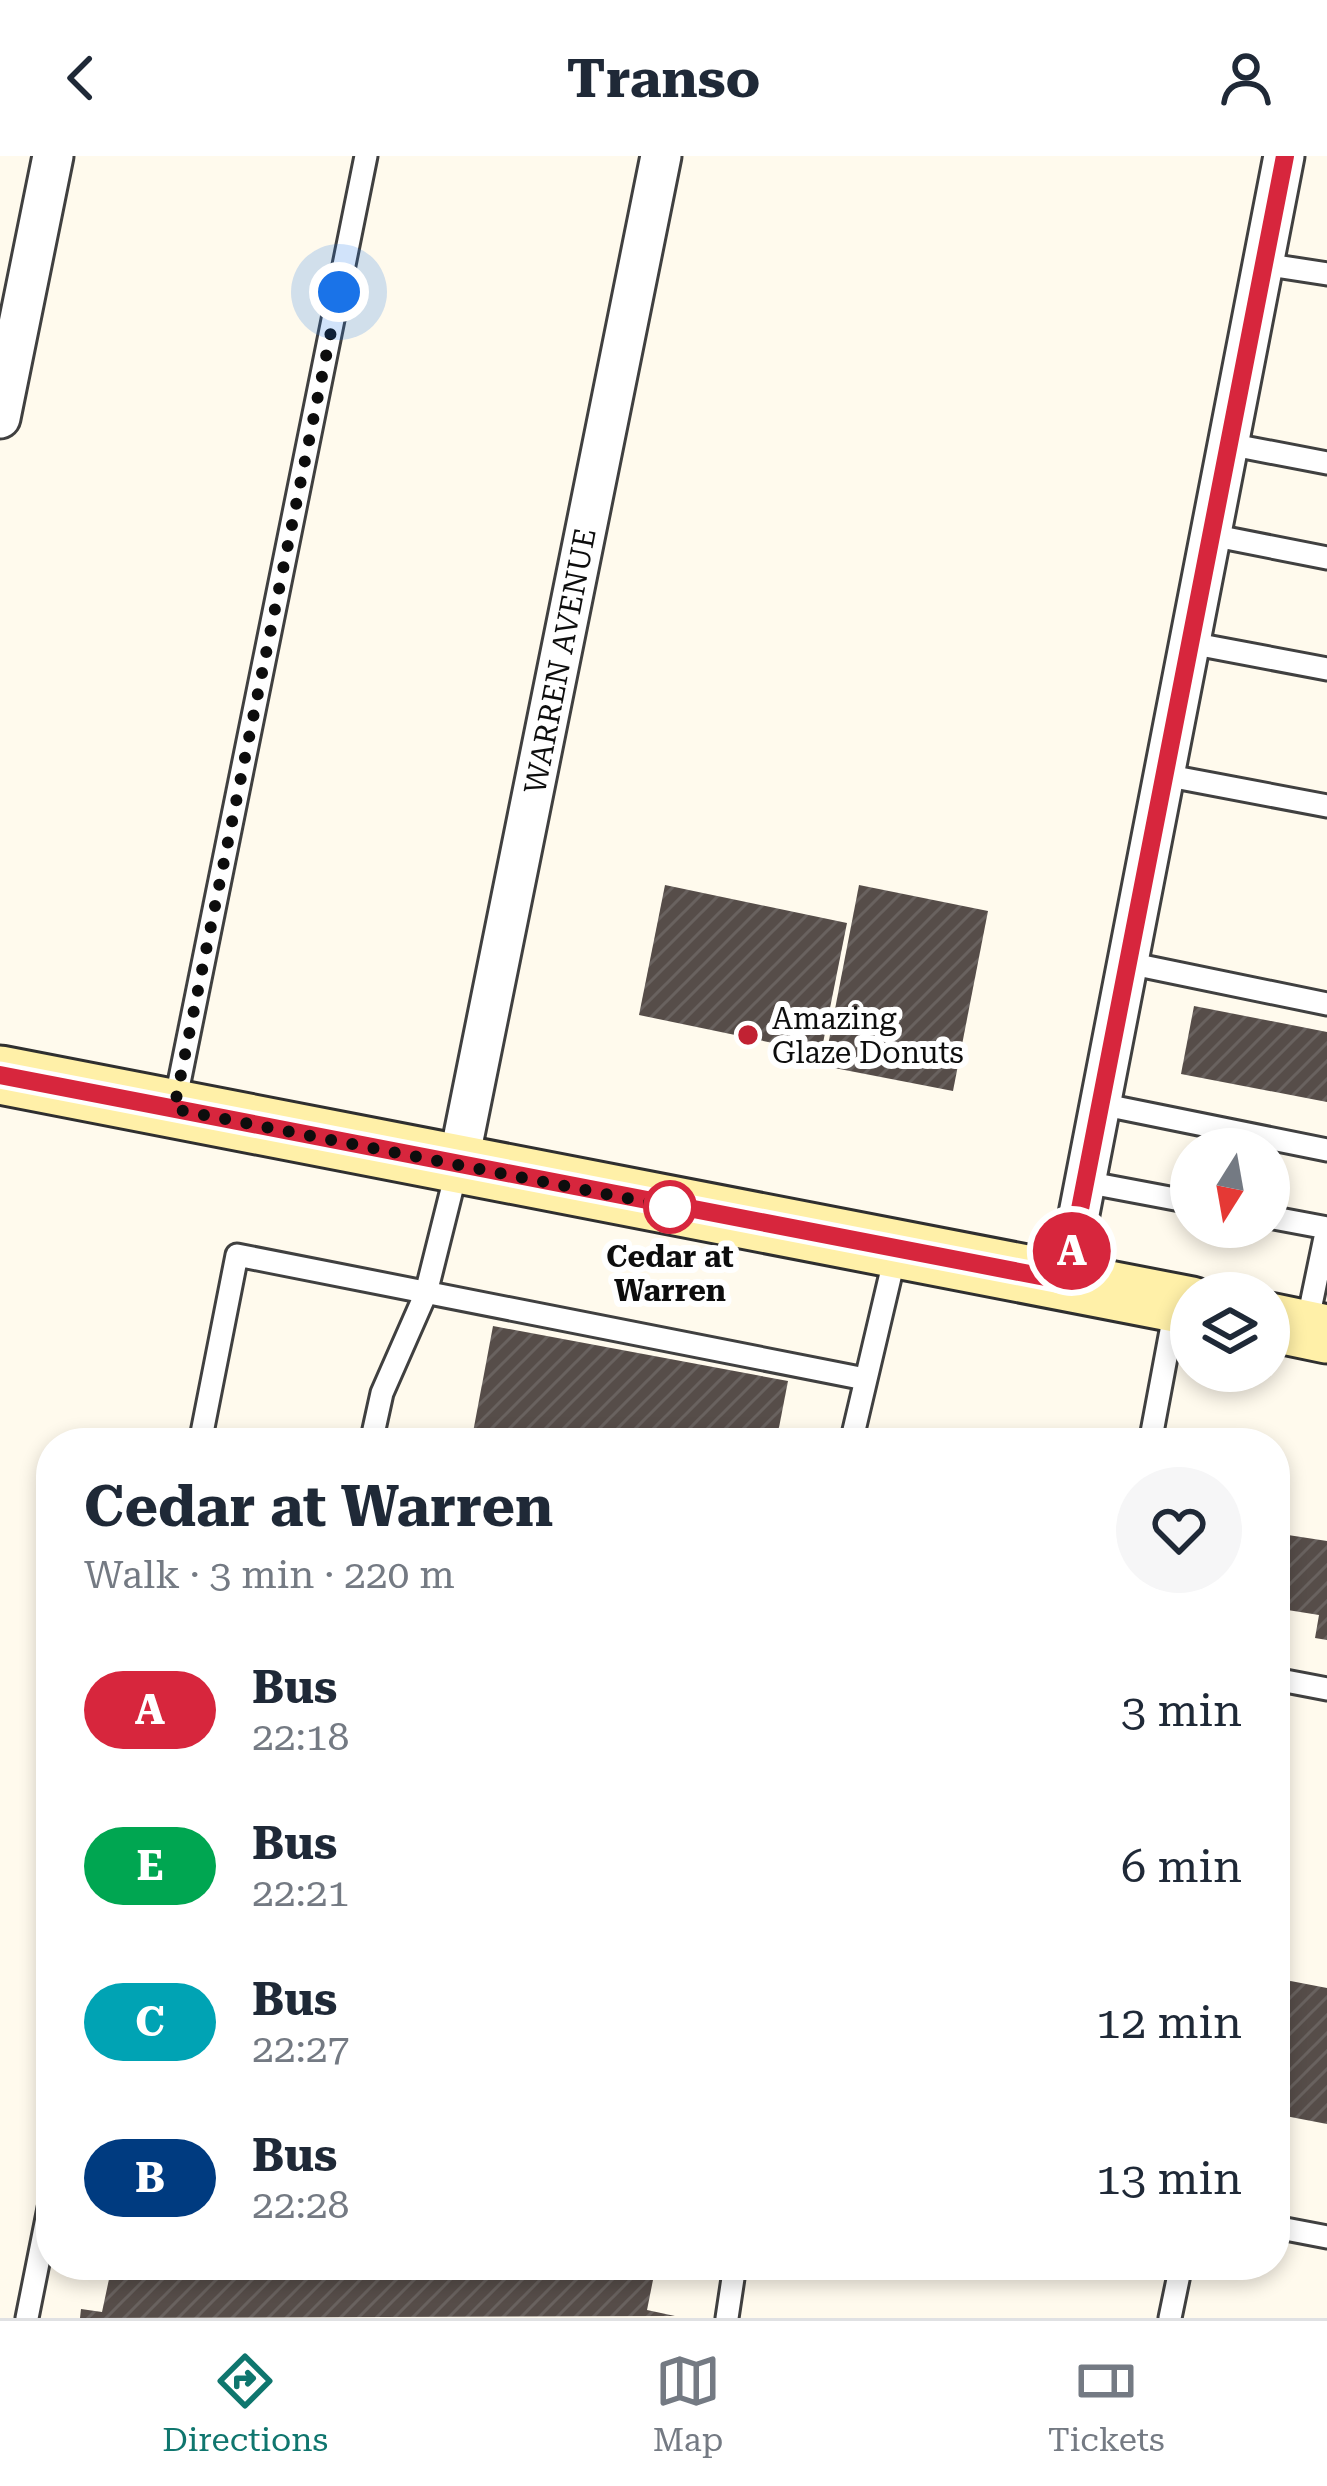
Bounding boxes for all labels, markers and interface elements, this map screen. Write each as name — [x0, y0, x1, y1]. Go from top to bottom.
icon: back — [48, 45, 114, 111]
icon: person — [1213, 45, 1279, 111]
text: Transo — [567, 47, 760, 110]
your location — [309, 262, 369, 322]
street label: WARREN AVENUE — [517, 525, 603, 797]
place label: Amazing Glaze Donuts — [772, 1001, 964, 1070]
marker: Amazing Glaze Donuts — [735, 1022, 761, 1048]
north arrow — [1170, 1128, 1290, 1248]
map controls — [1170, 1128, 1290, 1392]
marker: Cedar at Warren — [645, 1182, 695, 1232]
line badge: A — [1033, 1212, 1111, 1290]
text: A — [1057, 1226, 1087, 1275]
place label: Cedar at Warren — [606, 1239, 734, 1308]
button: layers — [1170, 1272, 1290, 1392]
button: heart — [1116, 1467, 1242, 1593]
text: Cedar at Warren — [84, 1473, 553, 1540]
text: Walk · 3 min · 220 m — [84, 1552, 455, 1598]
text: Bus — [252, 1661, 337, 1714]
text: 3 min — [1121, 1684, 1242, 1737]
text: A — [135, 1685, 165, 1734]
text: 22:18 — [252, 1714, 349, 1760]
text: Bus — [252, 1817, 337, 1870]
text: 6 min — [1121, 1840, 1242, 1893]
text: E — [136, 1841, 164, 1890]
text: 22:21 — [252, 1870, 349, 1916]
text: Bus — [252, 1973, 337, 2026]
text: 12 min — [1096, 1996, 1242, 2049]
text: C — [135, 1997, 165, 2046]
text: 22:27 — [252, 2026, 349, 2072]
text: Bus — [252, 2129, 337, 2182]
text: 13 min — [1096, 2152, 1242, 2205]
text: B — [135, 2153, 165, 2202]
text: 22:28 — [252, 2182, 349, 2228]
tab: Directions — [162, 2348, 328, 2459]
tab: Map — [653, 2348, 723, 2459]
tab: Tickets — [1048, 2348, 1165, 2459]

